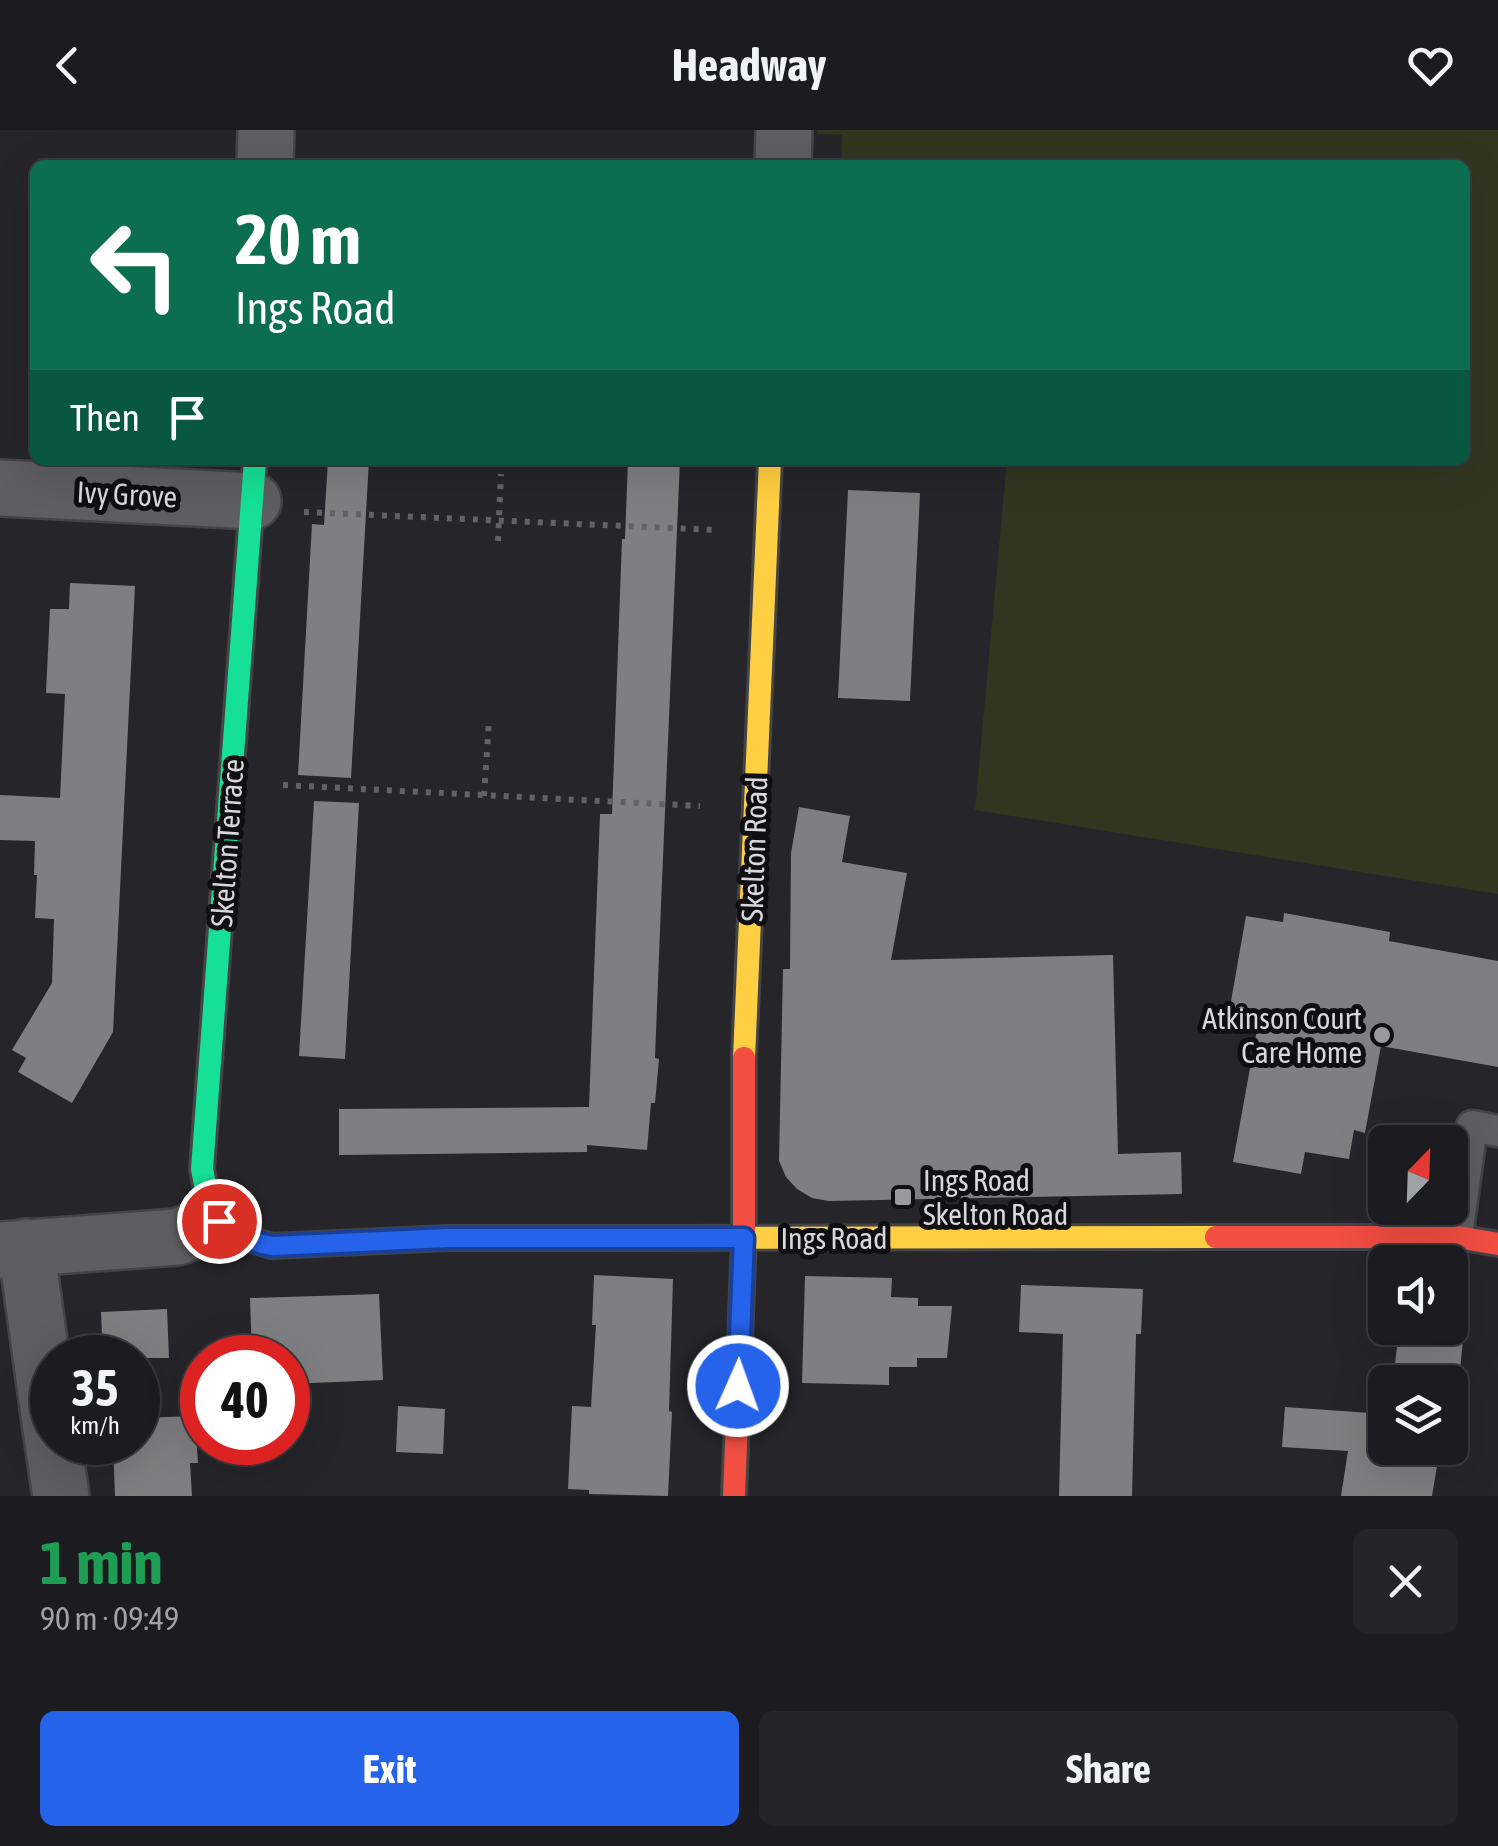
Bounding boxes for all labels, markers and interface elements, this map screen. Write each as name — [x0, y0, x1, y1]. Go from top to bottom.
icon: back — [40, 38, 95, 93]
icon: heart — [1403, 38, 1458, 93]
text: Headway — [672, 39, 826, 91]
text: 20 m — [235, 199, 361, 279]
icon: left — [70, 200, 200, 330]
text: Ings Road — [235, 282, 396, 334]
icon: arrive — [160, 390, 215, 445]
text: Then — [70, 396, 140, 439]
street label: Ivy Grove — [76, 474, 178, 514]
street label: Skelton Terrace — [204, 758, 250, 928]
street label: Skelton Road — [734, 776, 774, 922]
place label: Atkinson Court Care Home — [1202, 1001, 1362, 1069]
marker: Atkinson Court Care Home — [1371, 1024, 1393, 1046]
north arrow — [1368, 1125, 1468, 1225]
map controls — [1368, 1125, 1468, 1465]
place label: Ings Road Skelton Road — [923, 1163, 1068, 1231]
pin — [177, 1179, 262, 1264]
marker: Ings Road Skelton Road — [892, 1186, 914, 1208]
icon: arrive — [192, 1194, 247, 1249]
street label: Ings Road — [780, 1221, 888, 1255]
button: sound — [1368, 1245, 1468, 1345]
position arrow — [686, 1334, 790, 1438]
speed limit sign: 40 — [180, 1335, 310, 1465]
text: 35 — [71, 1359, 118, 1417]
button: layers — [1368, 1365, 1468, 1465]
text: km/h — [70, 1411, 120, 1439]
text: 1 min — [40, 1528, 163, 1597]
button: close — [1353, 1529, 1458, 1634]
text: 90 m · 09:49 — [40, 1600, 179, 1637]
button: Exit — [40, 1711, 739, 1826]
button: Share — [759, 1711, 1458, 1826]

